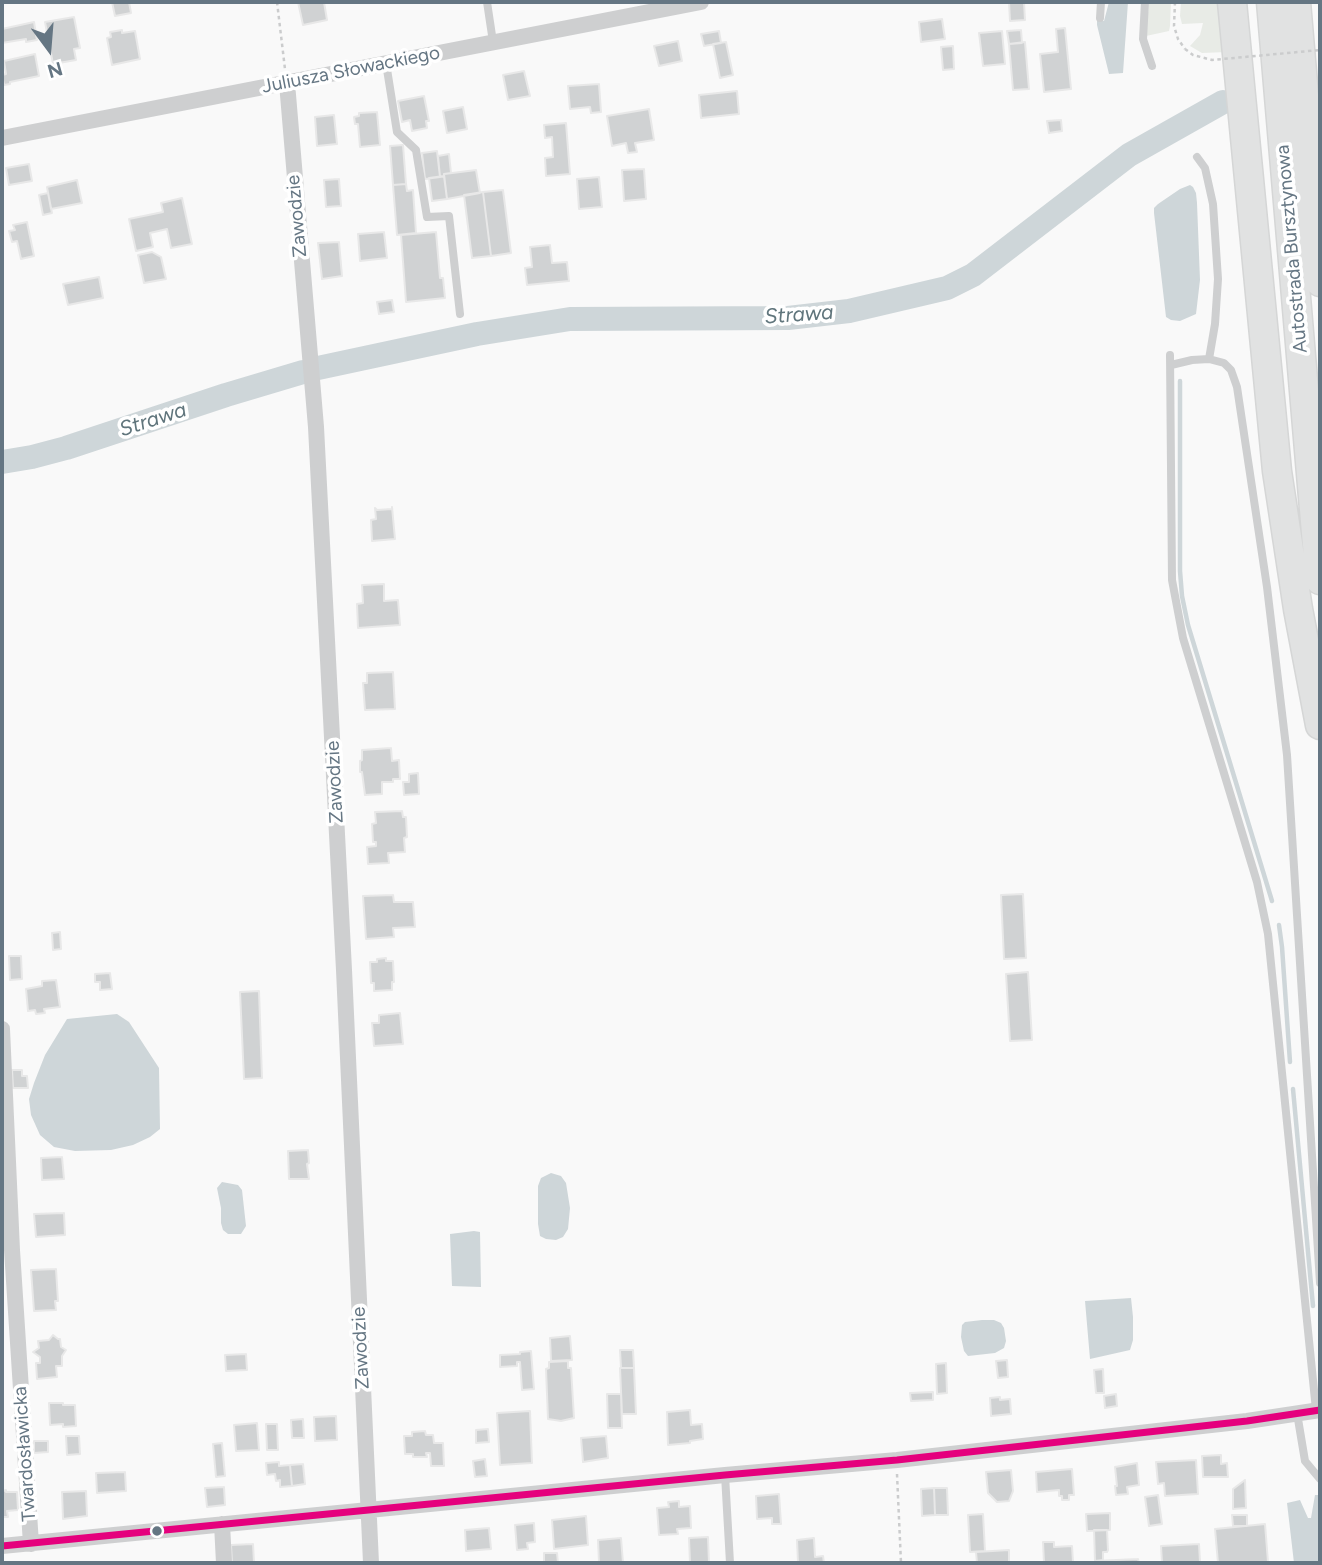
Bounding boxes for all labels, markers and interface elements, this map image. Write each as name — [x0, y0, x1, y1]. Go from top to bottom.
north arrow — [14, 14, 84, 84]
street label: Juliusza Słowackiego — [260, 42, 442, 98]
text: N — [45, 57, 65, 83]
street label: Autostrada Bursztynowa — [1272, 144, 1312, 354]
street label: Zawodzie — [282, 174, 312, 258]
water label: Strawa — [764, 300, 834, 330]
water label: Strawa — [116, 397, 190, 443]
street label: Zawodzie — [321, 740, 349, 824]
street label: Zawodzie — [347, 1306, 375, 1390]
street label: Twardosławicka — [9, 1386, 41, 1522]
unlabelled marker — [150, 1524, 164, 1538]

